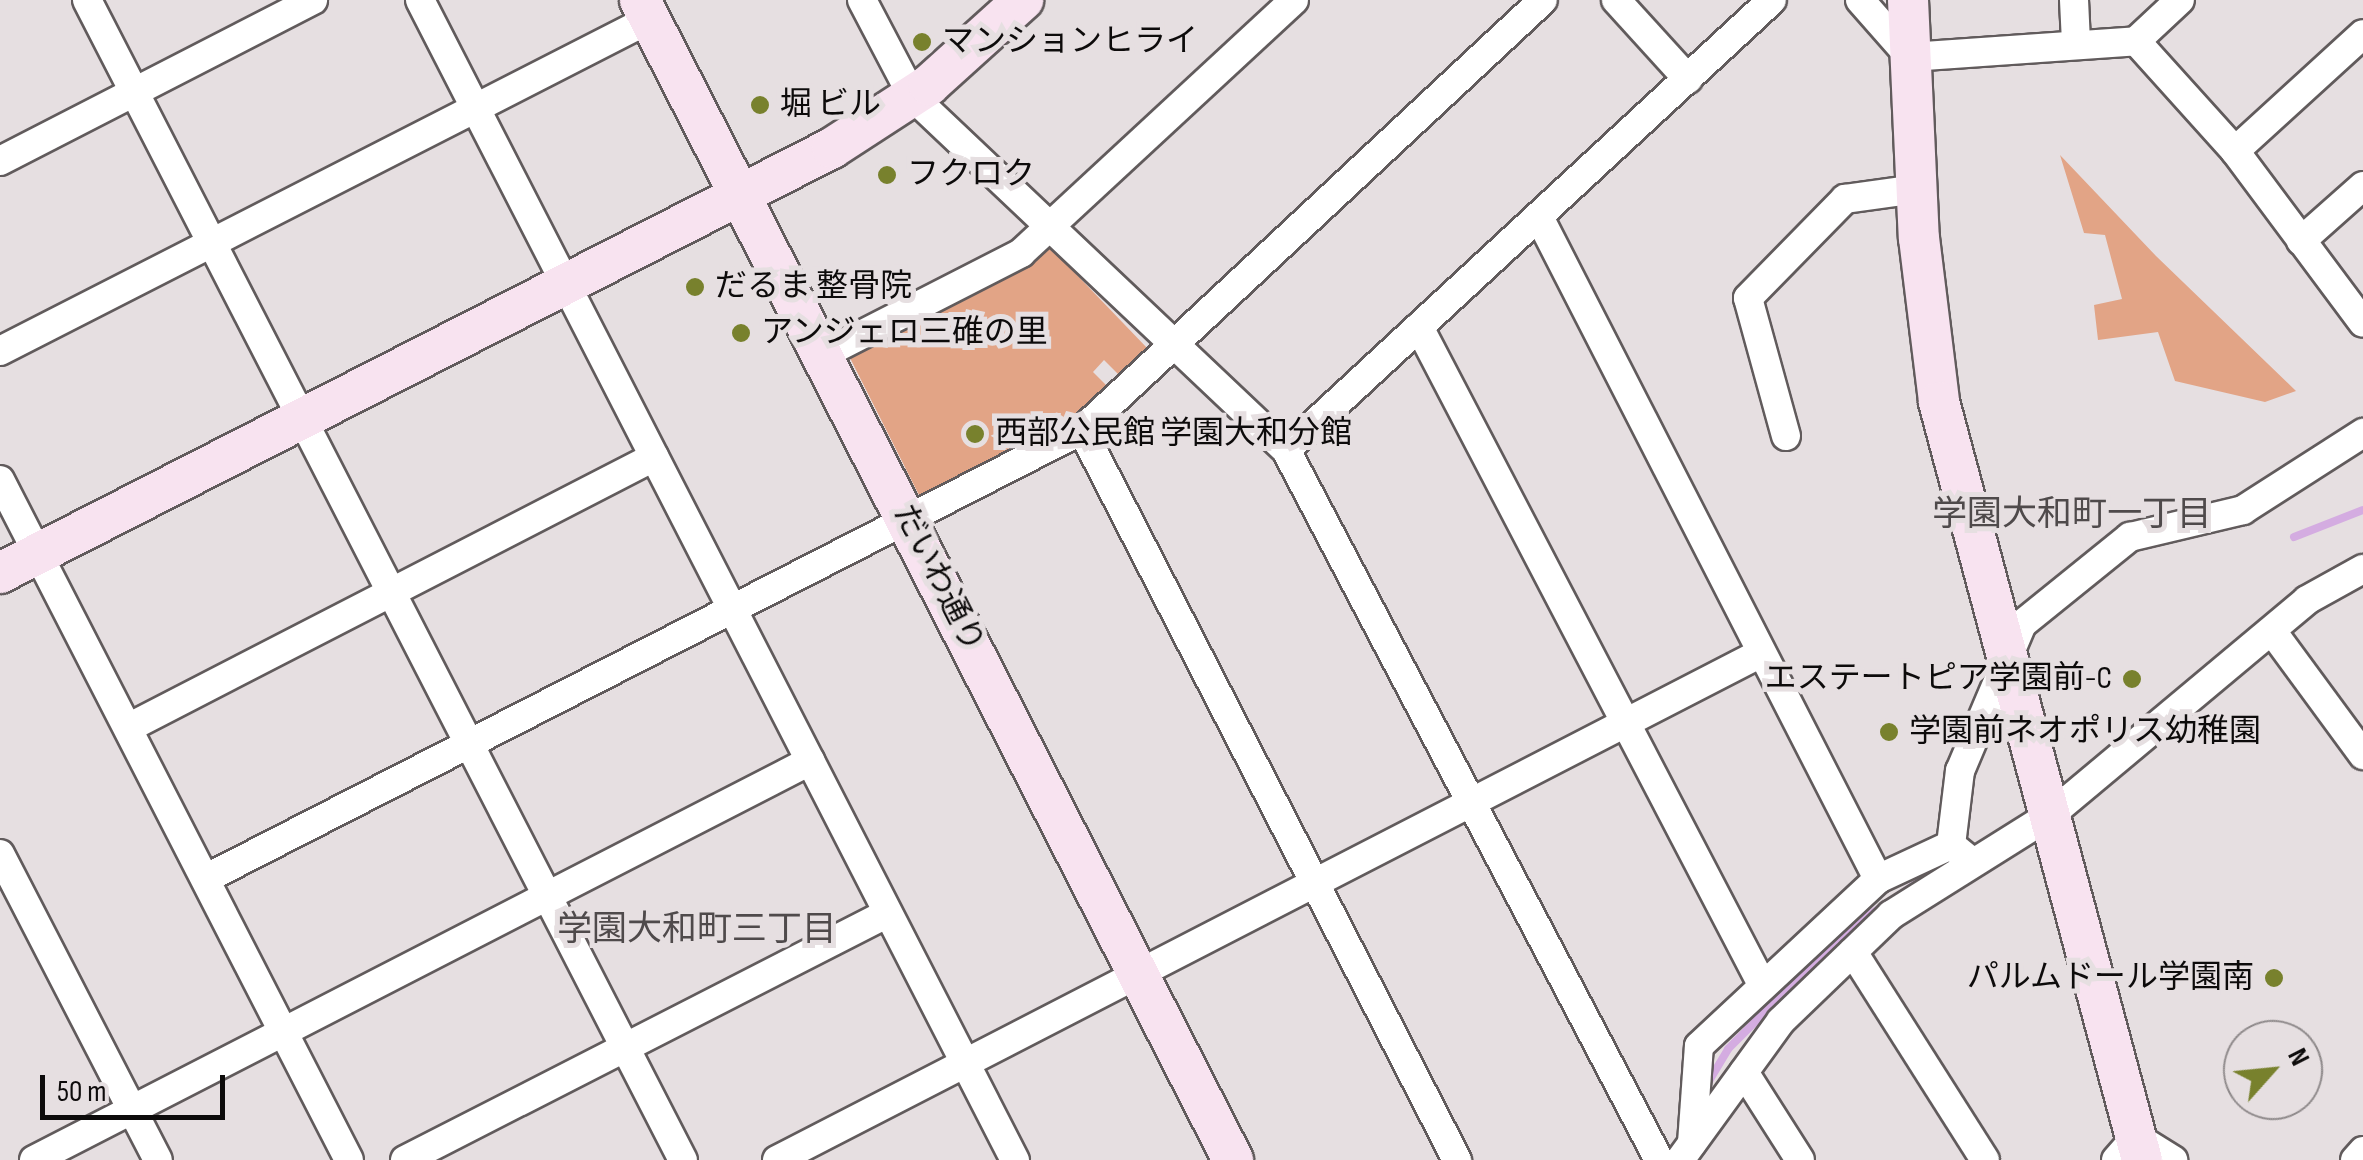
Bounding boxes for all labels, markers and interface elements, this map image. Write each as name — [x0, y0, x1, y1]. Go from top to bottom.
place label: マンションヒライ — [942, 23, 1198, 61]
marker: マンションヒライ — [911, 31, 933, 53]
place label: 堀 ビル — [780, 86, 881, 124]
marker: 堀 ビル — [749, 94, 771, 116]
place label: フクロク — [907, 156, 1035, 194]
marker: フクロク — [876, 164, 898, 186]
place label: だるま 整骨院 — [715, 268, 912, 306]
marker: だるま 整骨院 — [684, 276, 706, 298]
place label: アンジェロ三碓の里 — [761, 314, 1049, 352]
marker: アンジェロ三碓の里 — [730, 322, 752, 344]
place label: 西部公民館 学園大和分館 — [995, 415, 1352, 453]
marker: 西部公民館 学園大和分館 — [964, 423, 986, 445]
district label: 学園大和町一丁目 — [1932, 494, 2212, 536]
street label: だいわ通り — [885, 499, 991, 659]
place label: エステートピア学園前-C — [1765, 660, 2112, 698]
marker: エステートピア学園前-C — [2121, 668, 2143, 690]
place label: 学園前ネオポリス幼稚園 — [1909, 713, 2261, 751]
marker: 学園前ネオポリス幼稚園 — [1878, 721, 1900, 743]
district label: 学園大和町三丁目 — [557, 909, 837, 951]
place label: パルムドール学園南 — [1966, 959, 2254, 997]
marker: パルムドール学園南 — [2263, 967, 2285, 989]
north arrow — [2223, 1020, 2323, 1120]
text: N — [2280, 1043, 2316, 1071]
scale bar — [45, 1055, 230, 1117]
text: 50 m — [57, 1074, 106, 1110]

